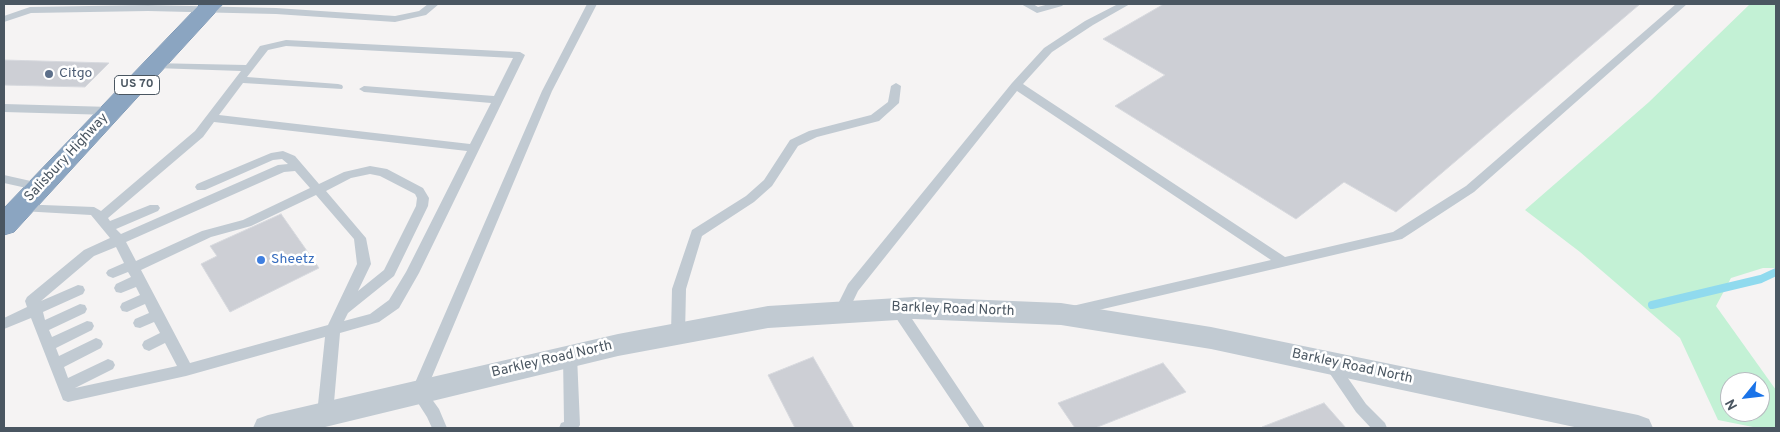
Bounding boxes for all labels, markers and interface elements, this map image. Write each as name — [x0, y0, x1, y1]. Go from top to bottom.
place label: Citgo — [59, 66, 92, 82]
marker: Citgo — [43, 68, 55, 80]
road number: US 70 — [114, 76, 160, 94]
street label: Salisbury Highway — [22, 110, 112, 206]
place label: Sheetz — [271, 252, 315, 268]
marker: Sheetz — [255, 254, 267, 266]
street label: Barkley Road North — [891, 299, 1015, 321]
street label: Barkley Road North — [490, 338, 614, 382]
street label: Barkley Road North — [1290, 346, 1414, 388]
north arrow — [1720, 372, 1770, 422]
text: N — [1722, 396, 1742, 413]

